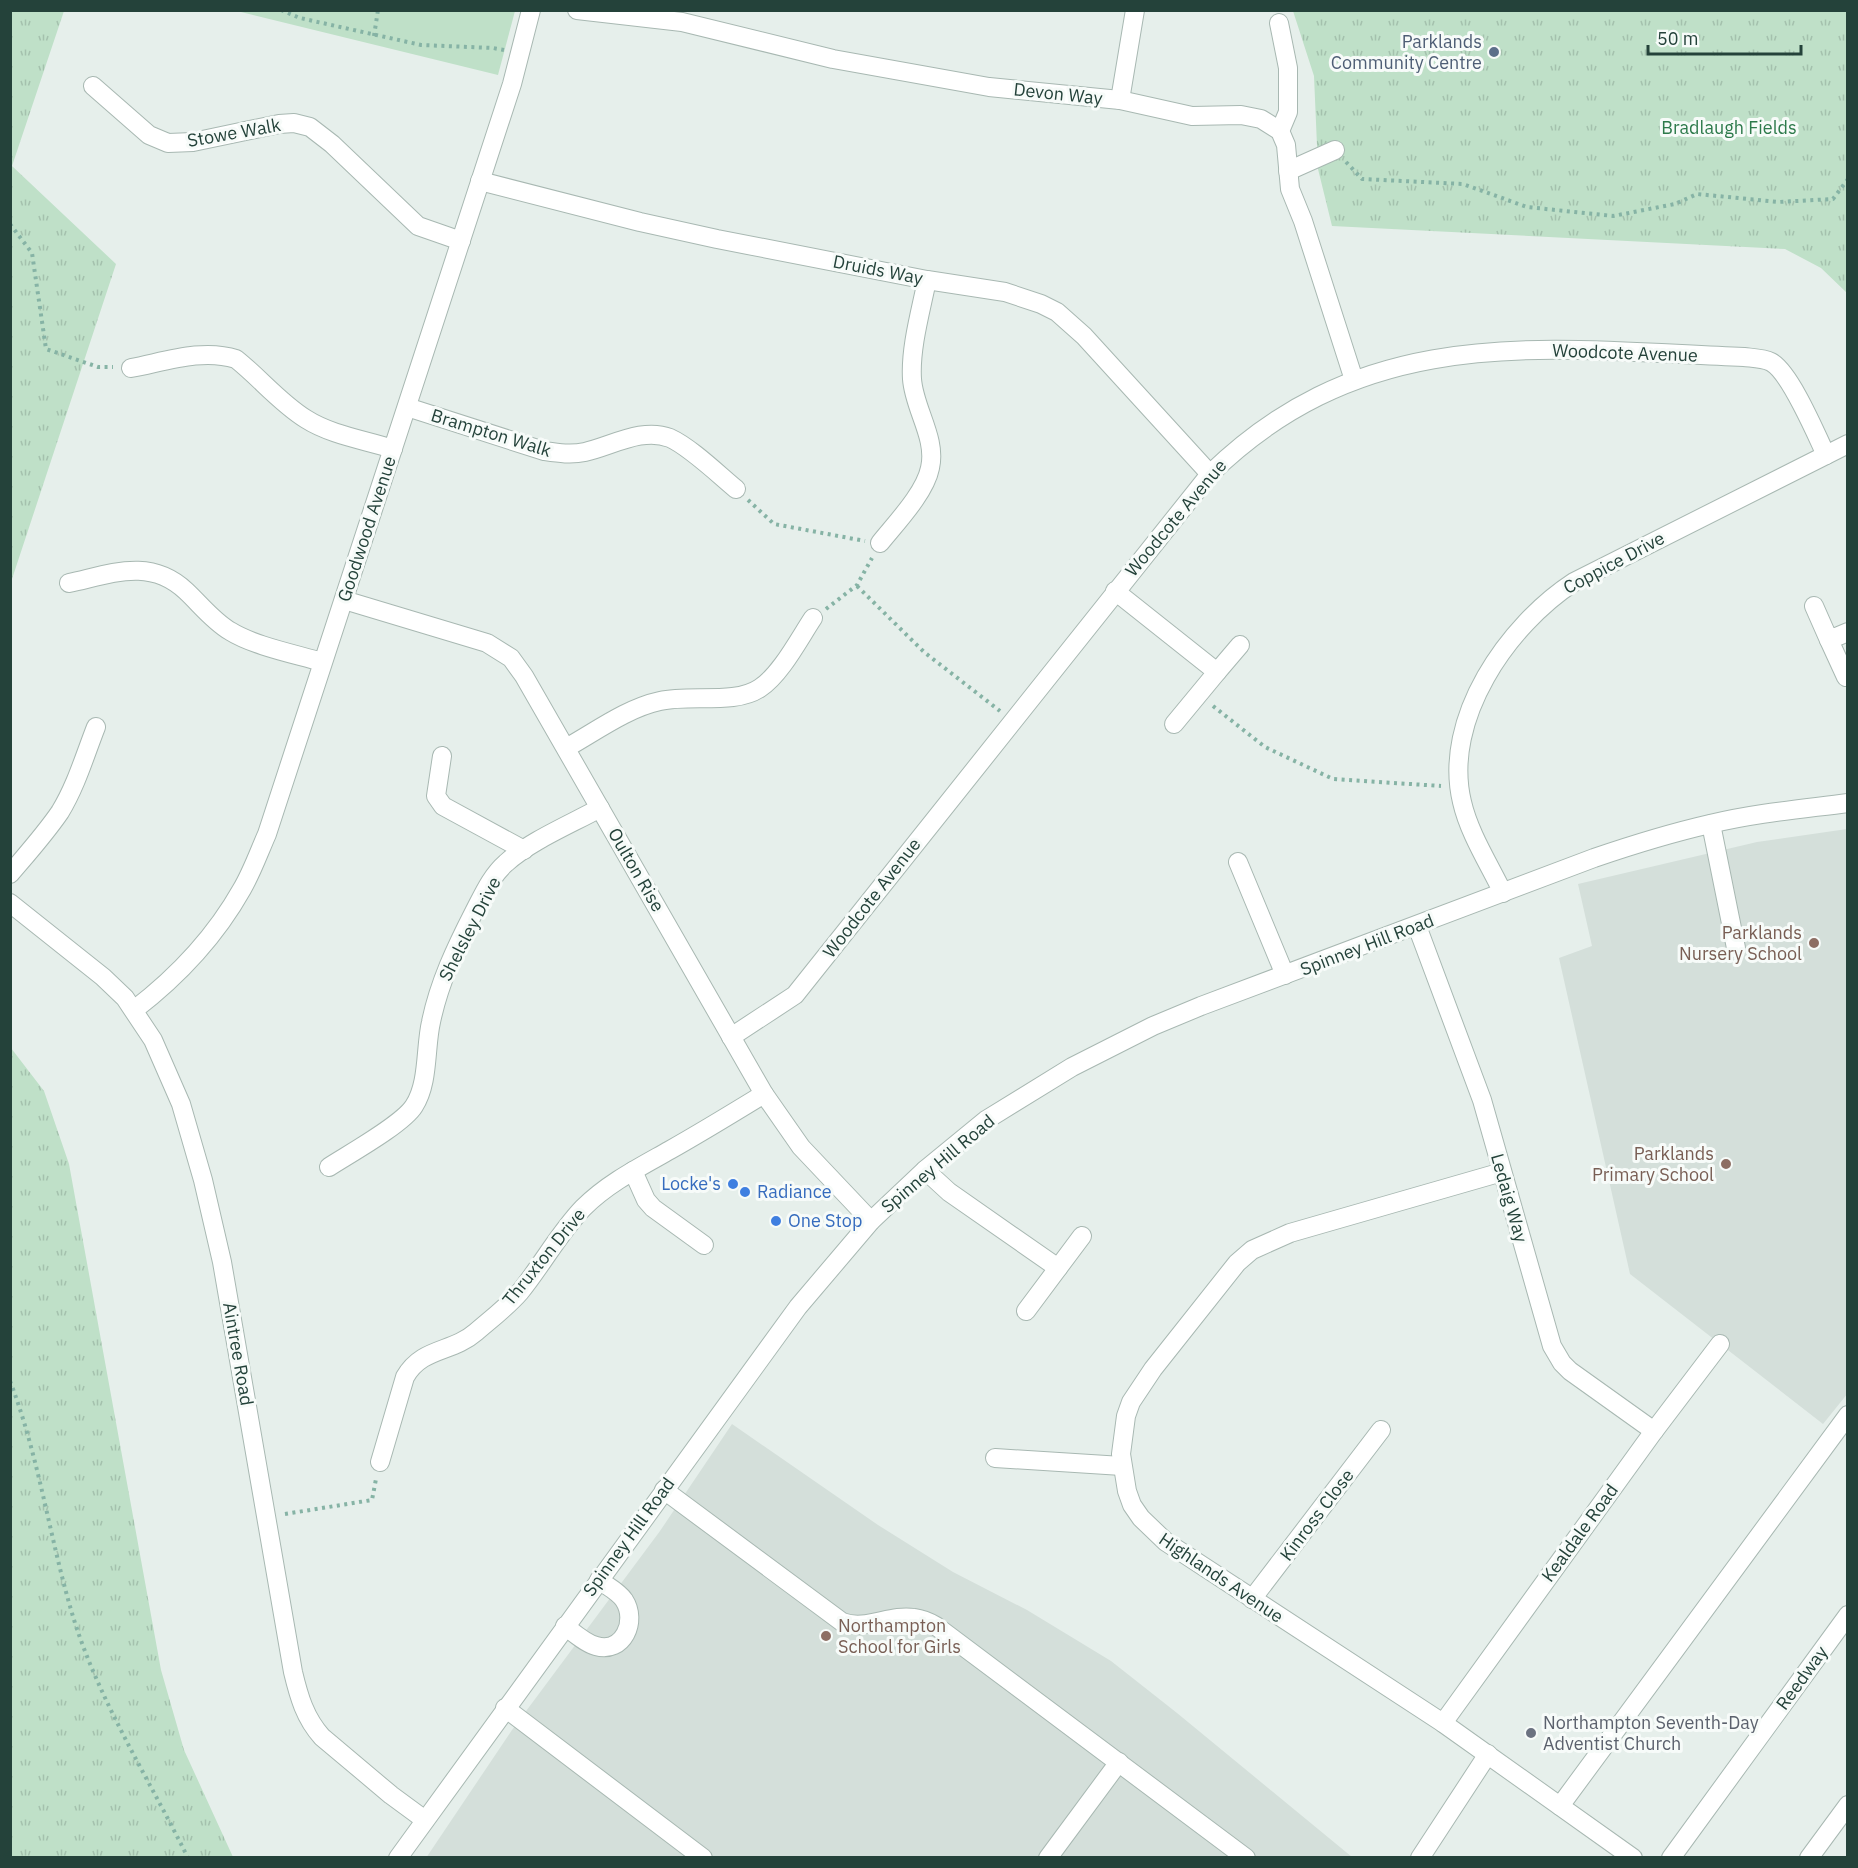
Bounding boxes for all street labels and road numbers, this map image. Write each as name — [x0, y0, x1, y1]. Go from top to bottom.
street label: Devon Way — [1012, 77, 1104, 110]
street label: Stowe Walk — [185, 113, 283, 152]
street label: Druids Way — [831, 250, 925, 290]
street label: Woodcote Avenue — [1552, 338, 1698, 367]
street label: Brampton Walk — [428, 403, 555, 462]
street label: Goodwood Avenue — [332, 453, 401, 605]
street label: Woodcote Avenue — [1120, 454, 1231, 581]
street label: Coppice Drive — [1559, 526, 1668, 599]
street label: Oulton Rise — [603, 824, 670, 916]
street label: Woodcote Avenue — [818, 833, 926, 962]
street label: Shelsley Drive — [433, 873, 506, 985]
street label: Spinney Hill Road — [1297, 908, 1437, 981]
street label: Spinney Hill Road — [876, 1109, 999, 1218]
street label: Ledaig Way — [1486, 1151, 1533, 1245]
street label: Thruxton Drive — [497, 1203, 590, 1310]
street label: Aintree Road — [218, 1300, 259, 1407]
street label: Kinross Close — [1275, 1464, 1359, 1565]
street label: Spinney Hill Road — [578, 1473, 679, 1601]
street label: Kealdale Road — [1536, 1479, 1623, 1586]
street label: Highlands Avenue — [1155, 1527, 1288, 1628]
street label: Reedway — [1771, 1641, 1833, 1714]

